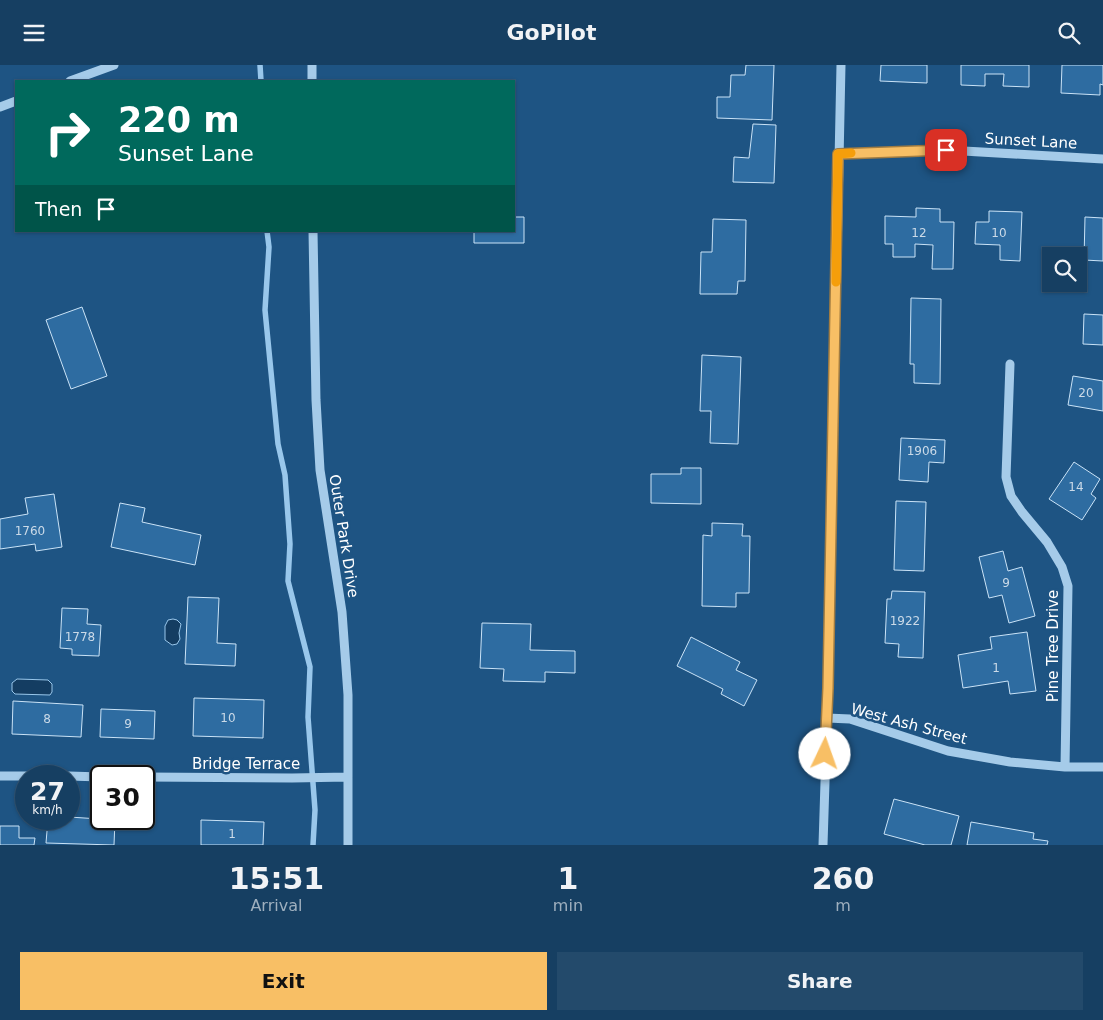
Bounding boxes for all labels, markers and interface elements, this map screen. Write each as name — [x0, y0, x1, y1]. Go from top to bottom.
icon: menu — [20, 19, 48, 47]
icon: search — [1055, 19, 1083, 47]
text: GoPilot — [506, 20, 597, 45]
icon: right — [35, 100, 100, 165]
text: 220 m — [118, 100, 240, 140]
pin — [925, 129, 967, 171]
street label: Sunset Lane — [984, 130, 1078, 152]
icon: arrive — [932, 136, 960, 164]
text: Sunset Lane — [118, 141, 254, 166]
icon: arrive — [92, 195, 120, 223]
text: Then — [35, 198, 82, 220]
house number: 12 — [911, 226, 927, 240]
house number: 10 — [991, 226, 1007, 240]
map controls — [1042, 247, 1087, 292]
button: search — [1042, 247, 1087, 292]
house number: 20 — [1078, 386, 1094, 400]
house number: 1906 — [907, 444, 937, 458]
street label: Outer Park Drive — [325, 473, 363, 599]
house number: 14 — [1068, 480, 1084, 494]
house number: 1760 — [15, 524, 45, 538]
house number: 9 — [1002, 576, 1010, 590]
street label: Pine Tree Drive — [1044, 590, 1062, 702]
house number: 1922 — [890, 614, 920, 628]
house number: 1778 — [65, 630, 95, 644]
house number: 1 — [992, 661, 1000, 675]
street label: West Ash Street — [849, 700, 969, 748]
house number: 10 — [220, 711, 236, 725]
house number: 8 — [43, 712, 51, 726]
house number: 9 — [124, 717, 132, 731]
position arrow — [798, 727, 850, 779]
street label: Bridge Terrace — [192, 755, 300, 773]
speed limit sign: 30 — [90, 765, 155, 830]
text: 27 — [30, 777, 65, 806]
text: km/h — [32, 803, 63, 817]
house number: 1 — [228, 827, 236, 841]
text: 15:51 — [229, 861, 324, 896]
text: 1 — [557, 861, 578, 896]
text: 260 — [812, 861, 874, 896]
text: Arrival — [250, 896, 302, 915]
text: min — [553, 896, 583, 915]
text: m — [835, 896, 851, 915]
button: Exit — [20, 952, 547, 1010]
button: Share — [557, 952, 1083, 1010]

